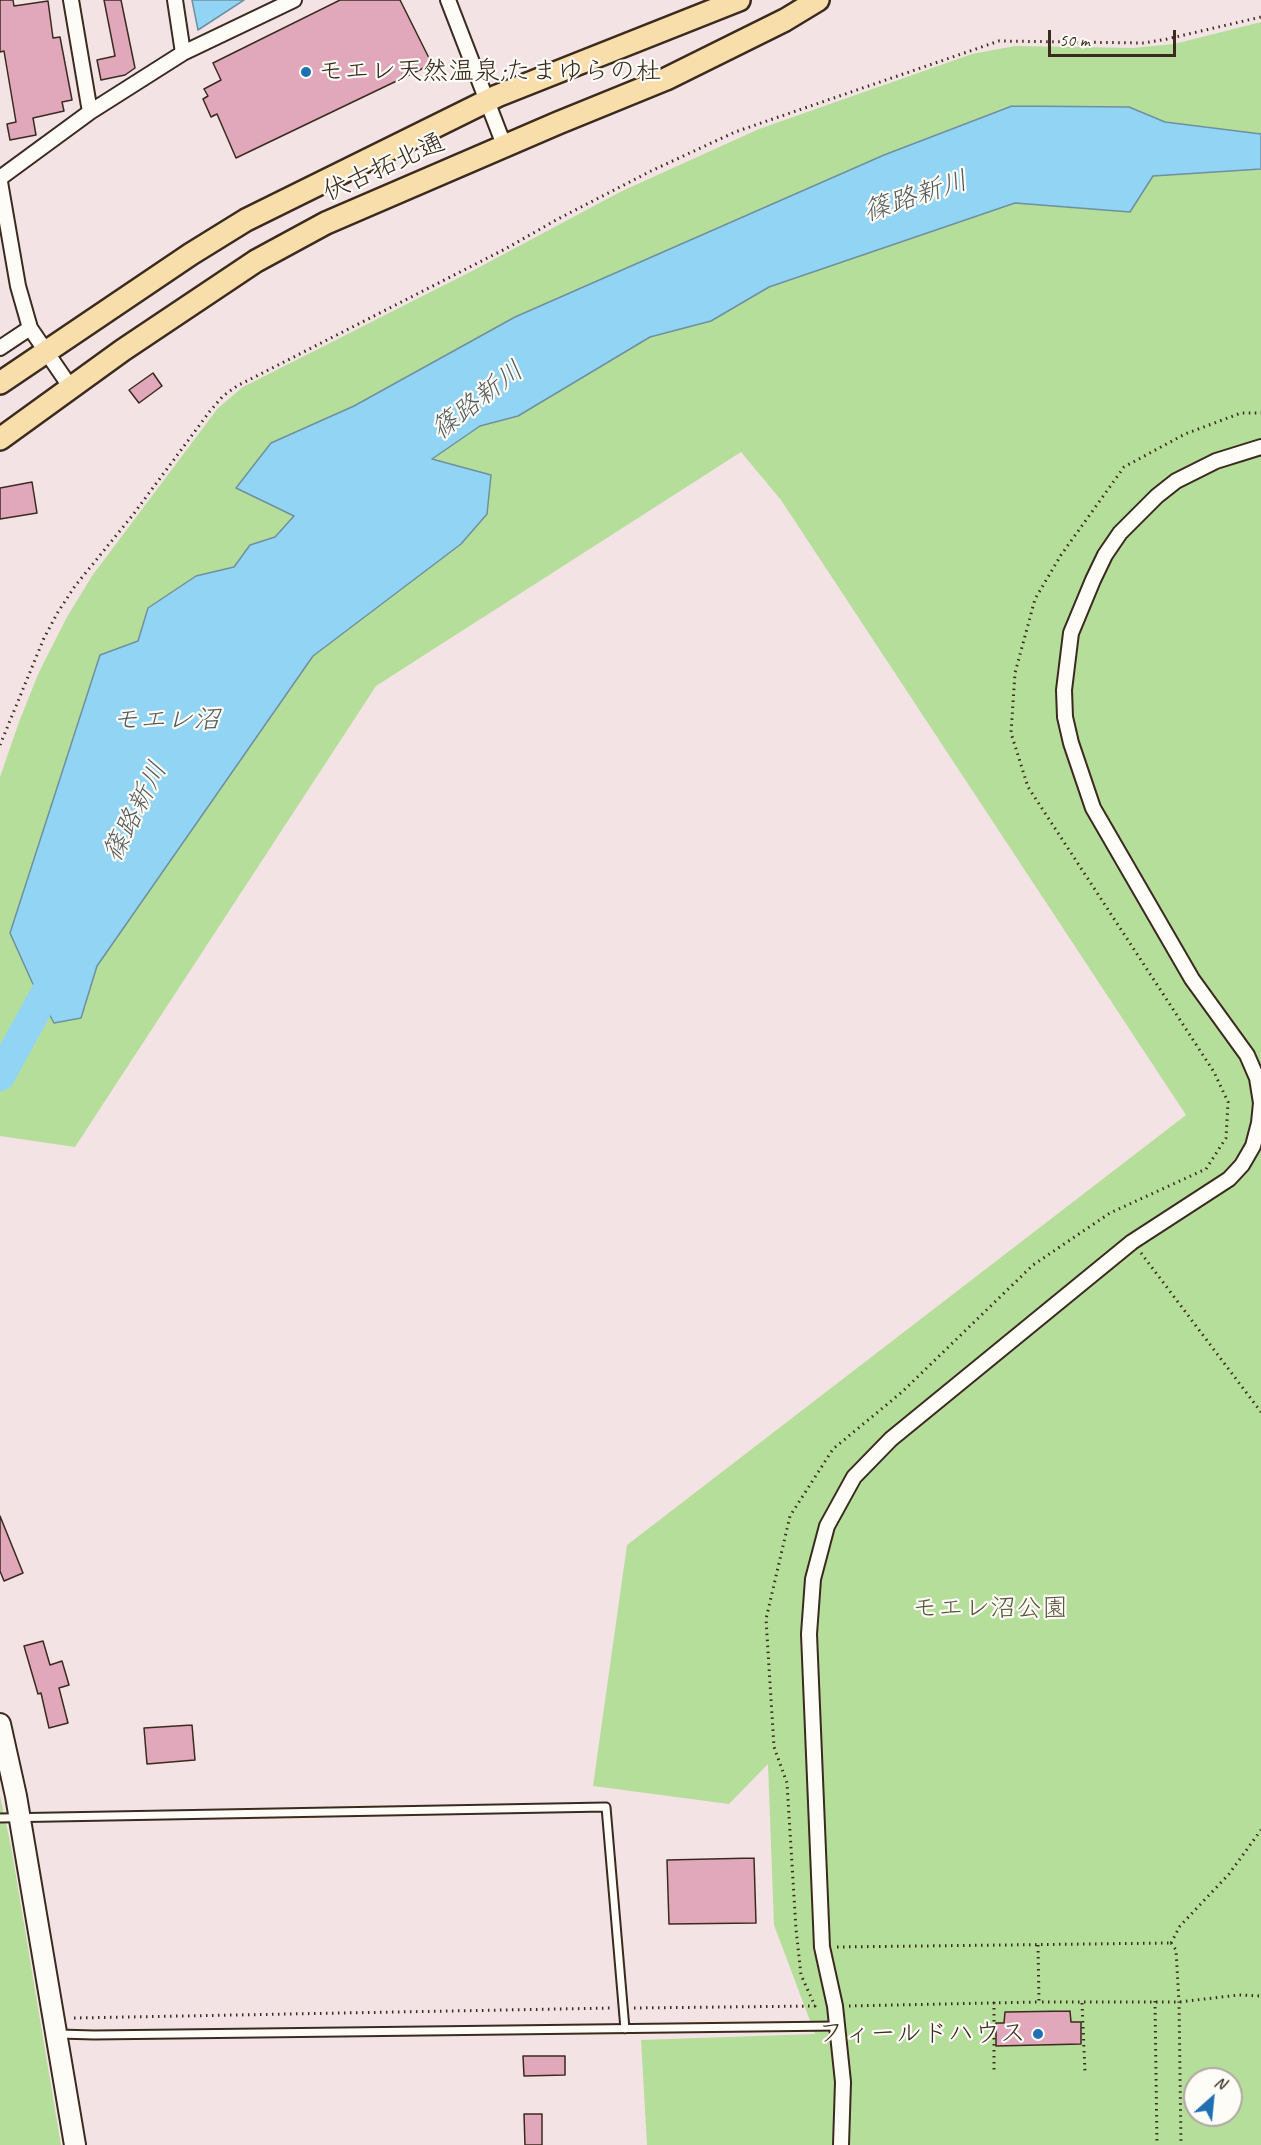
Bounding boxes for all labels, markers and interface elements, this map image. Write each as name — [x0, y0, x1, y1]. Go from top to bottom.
scale bar — [1051, 18, 1178, 56]
text: 50 m — [1059, 29, 1090, 51]
place label: モエレ天然温泉;たまゆらの杜 — [318, 56, 661, 88]
marker: モエレ天然温泉;たまゆらの杜 — [299, 65, 313, 79]
street label: 伏古拓北通 — [318, 127, 450, 209]
water label: 篠路新川 — [860, 165, 972, 229]
water label: 篠路新川 — [425, 355, 531, 447]
water label: モエレ沼 — [112, 705, 220, 737]
water label: 篠路新川 — [97, 757, 175, 867]
park label: モエレ沼公園 — [912, 1593, 1068, 1625]
place label: フィールドハウス — [818, 2018, 1026, 2050]
marker: フィールドハウス — [1031, 2027, 1045, 2041]
north arrow — [1183, 2067, 1243, 2127]
text: N — [1211, 2072, 1229, 2094]

